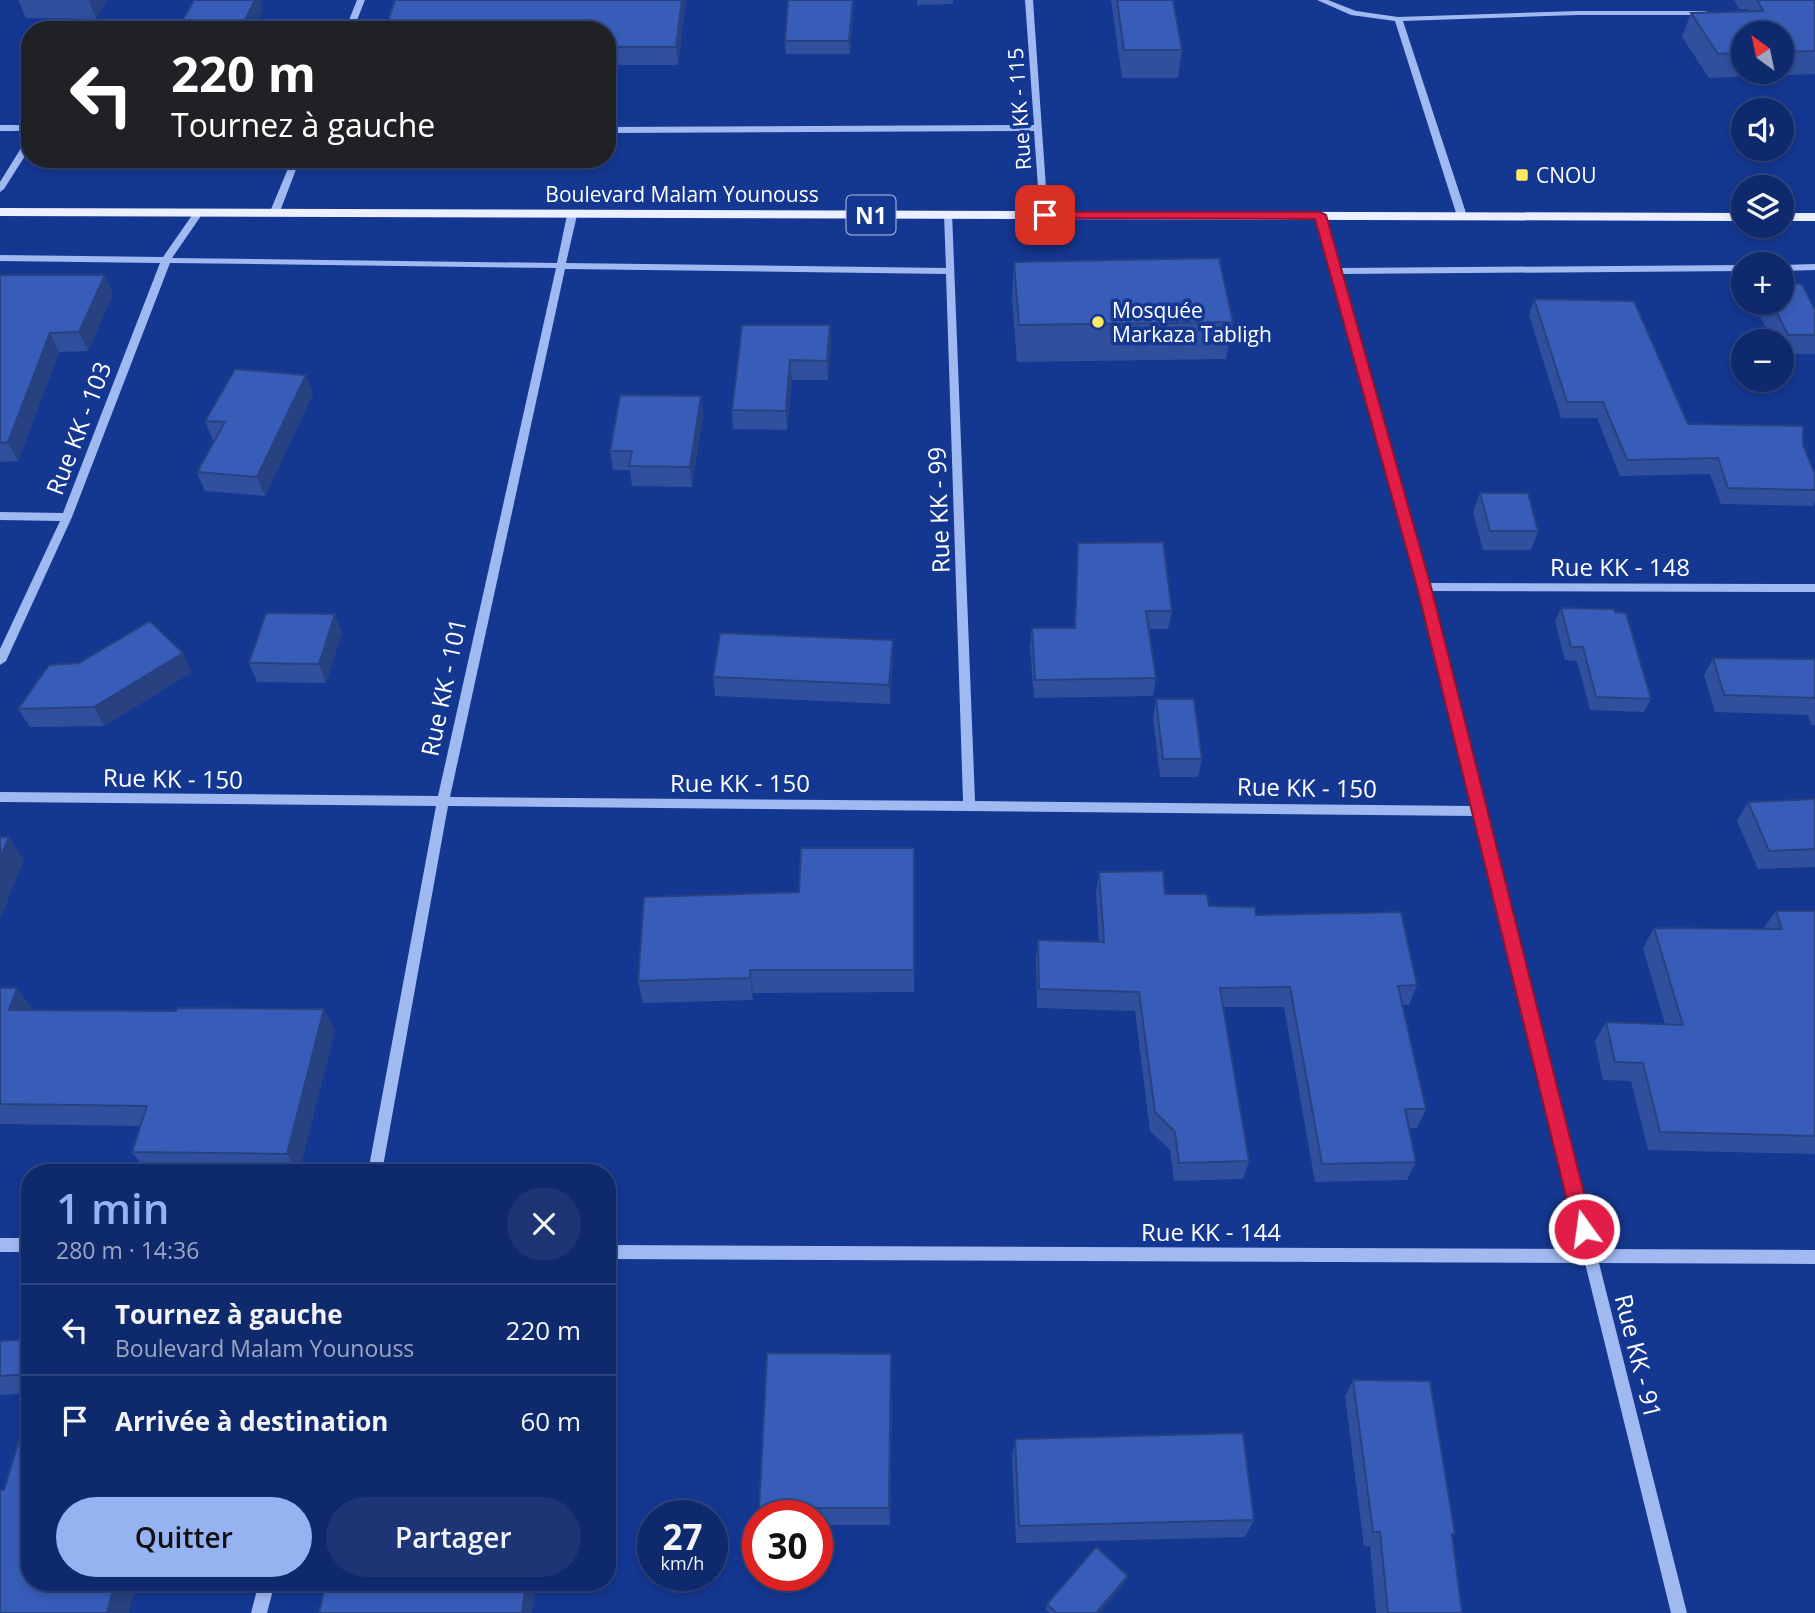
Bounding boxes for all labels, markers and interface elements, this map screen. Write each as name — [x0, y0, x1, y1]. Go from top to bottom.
north arrow — [1731, 21, 1794, 84]
map controls — [1731, 21, 1794, 392]
text: 220 m — [171, 40, 316, 106]
street label: Rue KK - 115 — [1001, 47, 1037, 171]
icon: left — [56, 49, 147, 140]
button: sound — [1731, 98, 1794, 161]
text: Tournez à gauche — [171, 103, 435, 146]
place label: CNOU — [1536, 161, 1597, 189]
marker: CNOU — [1514, 167, 1530, 183]
button: layers — [1731, 175, 1794, 238]
street label: Boulevard Malam Younouss — [545, 180, 819, 208]
pin — [1015, 185, 1075, 245]
road number: N1 — [846, 196, 896, 234]
icon: arrive — [1026, 196, 1064, 234]
button: + — [1731, 252, 1794, 315]
place label: Mosquée Markaza Tabligh — [1112, 296, 1272, 348]
marker: Mosquée Markaza Tabligh — [1090, 314, 1106, 330]
button: − — [1731, 329, 1794, 392]
street label: Rue KK - 103 — [38, 357, 118, 499]
street label: Rue KK - 99 — [919, 446, 957, 574]
street label: Rue KK - 148 — [1550, 550, 1690, 583]
street label: Rue KK - 101 — [412, 615, 474, 759]
street label: Rue KK - 150 — [103, 760, 243, 796]
street label: Rue KK - 150 — [670, 766, 810, 799]
street label: Rue KK - 150 — [1237, 769, 1377, 805]
text: 1 min — [56, 1179, 169, 1236]
button: close — [507, 1187, 581, 1261]
position arrow — [1547, 1192, 1621, 1266]
street label: Rue KK - 144 — [1141, 1215, 1281, 1248]
text: 280 m · 14:36 — [56, 1234, 199, 1266]
street label: Rue KK - 91 — [1608, 1291, 1670, 1421]
text: Tournez à gauche — [115, 1296, 343, 1332]
icon: left — [56, 1311, 94, 1349]
text: 220 m — [506, 1312, 581, 1348]
text: Boulevard Malam Younouss — [115, 1332, 414, 1364]
icon: arrive — [56, 1402, 94, 1440]
text: Arrivée à destination — [115, 1403, 388, 1439]
text: 60 m — [520, 1403, 581, 1439]
button: Quitter — [56, 1497, 312, 1577]
button: Partager — [326, 1497, 581, 1577]
speed limit sign: 30 — [742, 1500, 833, 1591]
text: 27 — [662, 1513, 703, 1560]
text: km/h — [661, 1551, 704, 1575]

